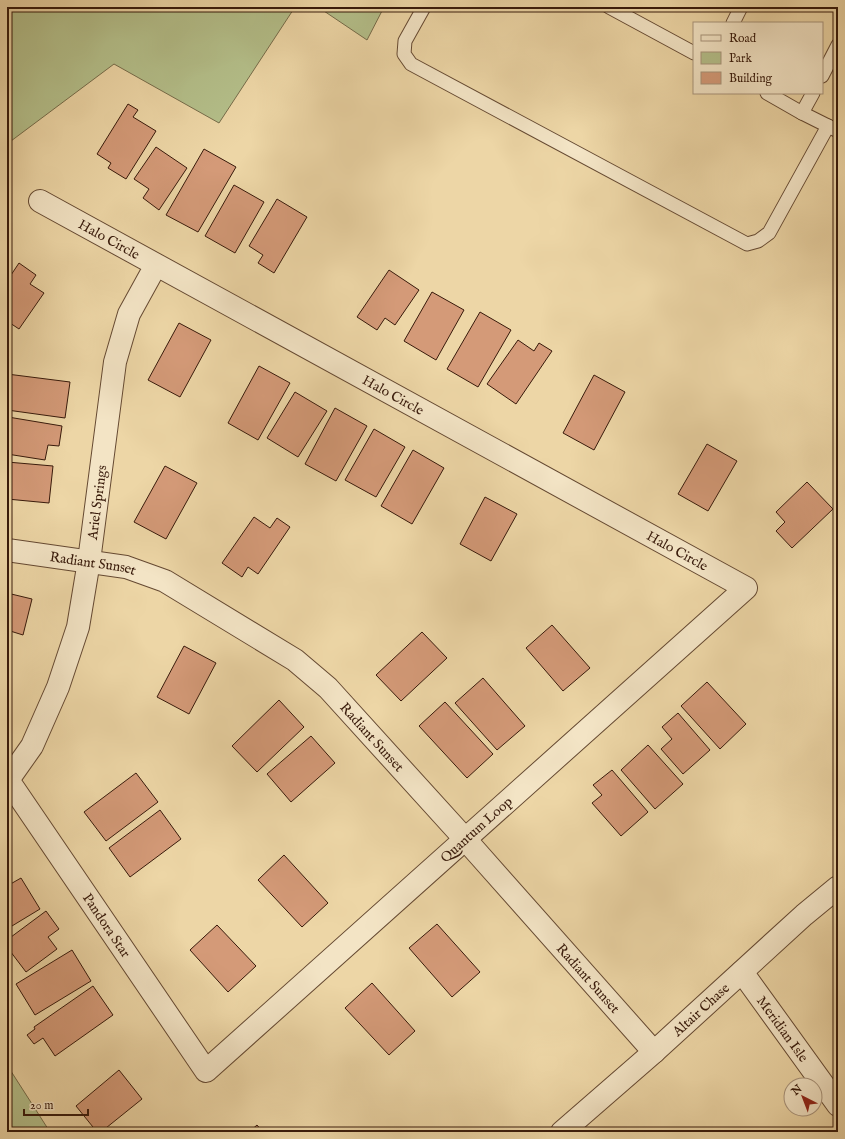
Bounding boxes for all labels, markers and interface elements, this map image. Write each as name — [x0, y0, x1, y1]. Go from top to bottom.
legend — [693, 22, 823, 94]
text: Road — [729, 31, 757, 46]
text: Park — [729, 51, 752, 66]
text: Building — [729, 71, 773, 86]
street label: Halo Circle — [75, 216, 143, 264]
street label: Halo Circle — [359, 371, 427, 420]
street label: Ariel Springs — [84, 464, 111, 542]
street label: Halo Circle — [643, 527, 711, 576]
street label: Radiant Sunset — [48, 548, 139, 580]
street label: Radiant Sunset — [336, 699, 408, 776]
street label: Quantum Loop — [437, 792, 517, 867]
street label: Pandora Star — [78, 890, 134, 961]
street label: Radiant Sunset — [552, 940, 624, 1018]
street label: Altair Chase — [668, 979, 734, 1041]
street label: Meridian Isle — [752, 993, 812, 1066]
north arrow — [783, 1077, 823, 1117]
text: N — [788, 1082, 806, 1099]
scale bar — [24, 1091, 88, 1117]
text: 20 m — [30, 1098, 53, 1113]

